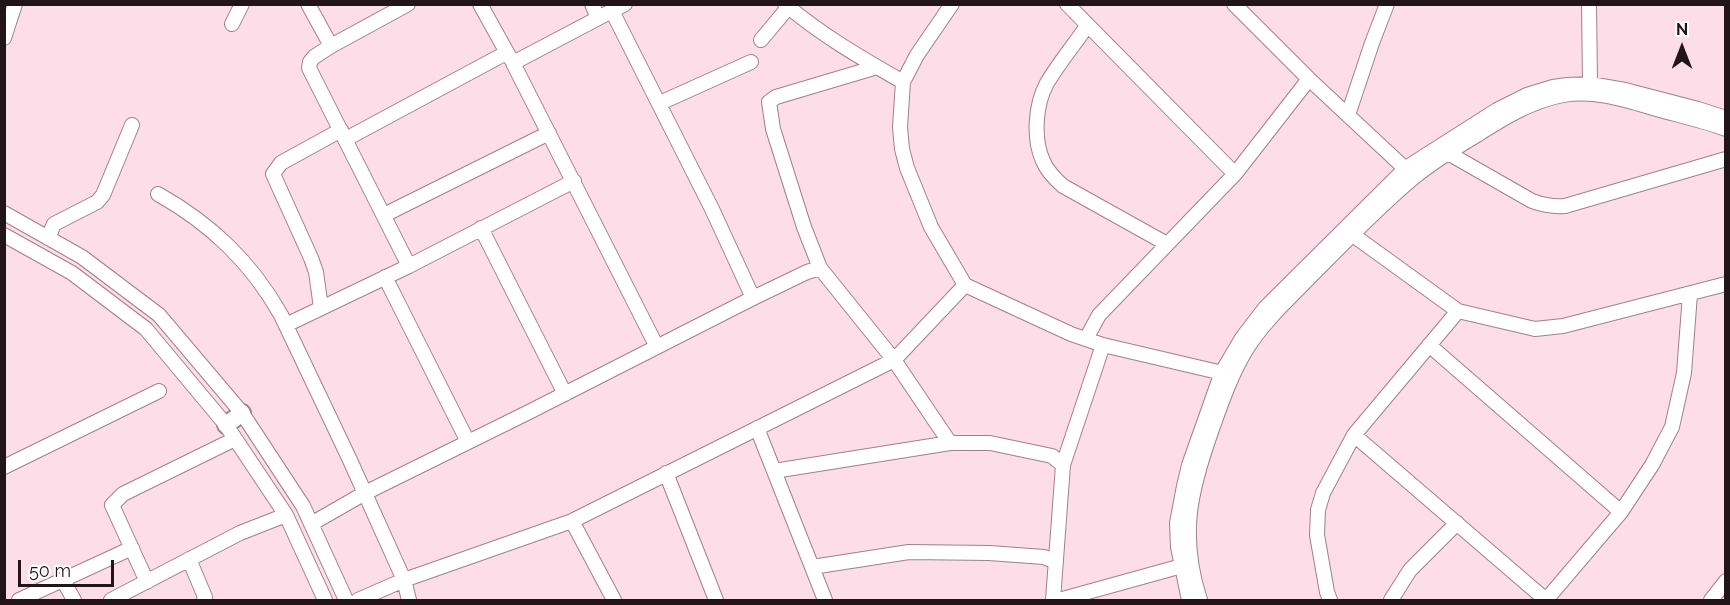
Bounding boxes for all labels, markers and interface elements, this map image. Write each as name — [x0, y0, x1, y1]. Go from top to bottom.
north arrow — [1652, 18, 1712, 78]
text: N — [1676, 20, 1688, 39]
scale bar — [21, 548, 117, 586]
text: 50 m — [29, 560, 71, 581]

